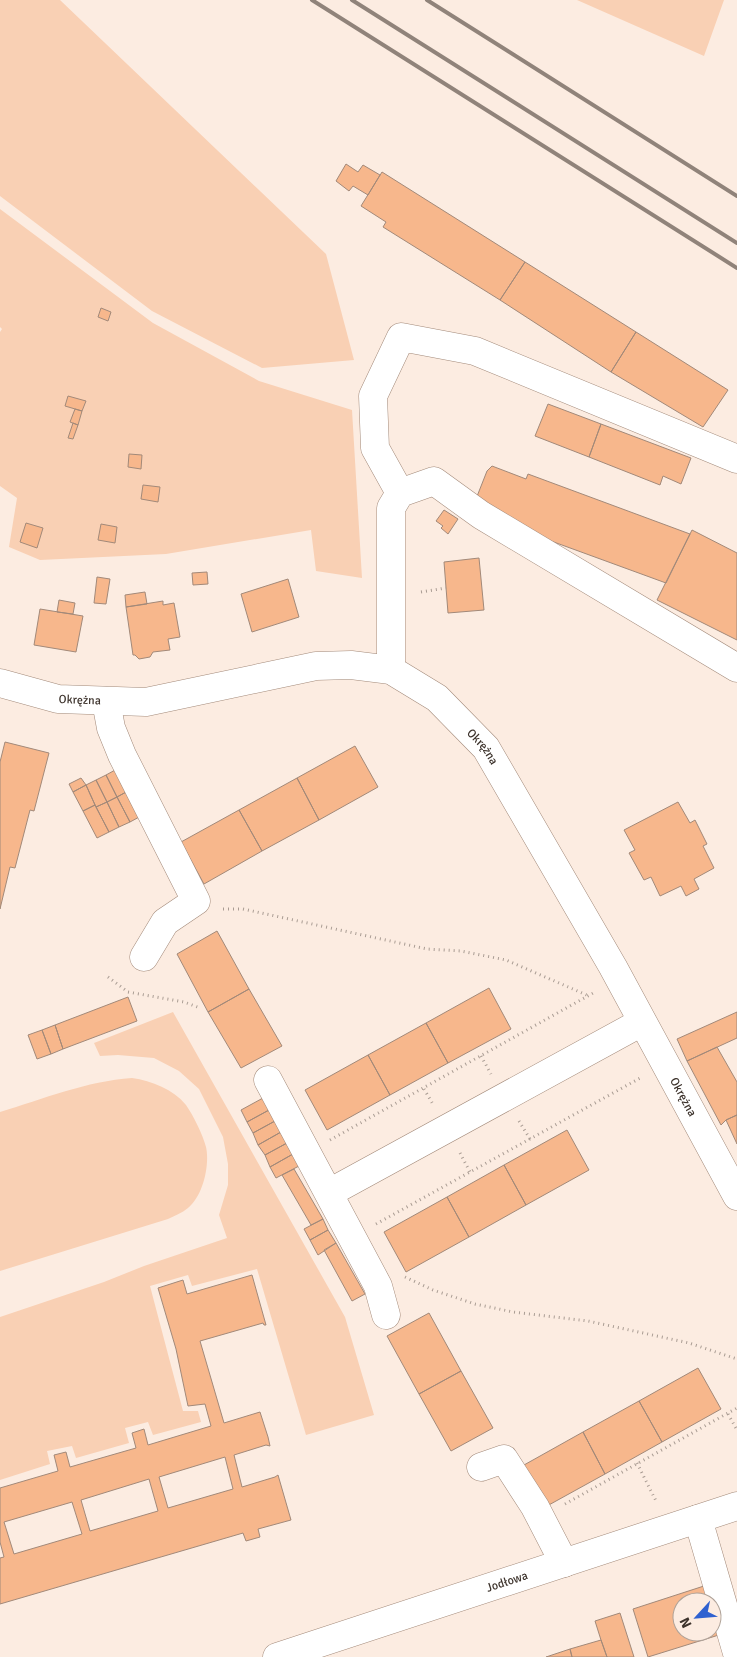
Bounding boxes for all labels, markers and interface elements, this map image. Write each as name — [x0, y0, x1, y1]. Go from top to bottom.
street label: Okrężna — [58, 692, 101, 708]
street label: Okrężna — [463, 726, 501, 768]
street label: Okrężna — [666, 1075, 700, 1119]
street label: Jodłowa — [484, 1568, 530, 1596]
north arrow — [672, 1592, 722, 1642]
text: N — [676, 1614, 696, 1631]

